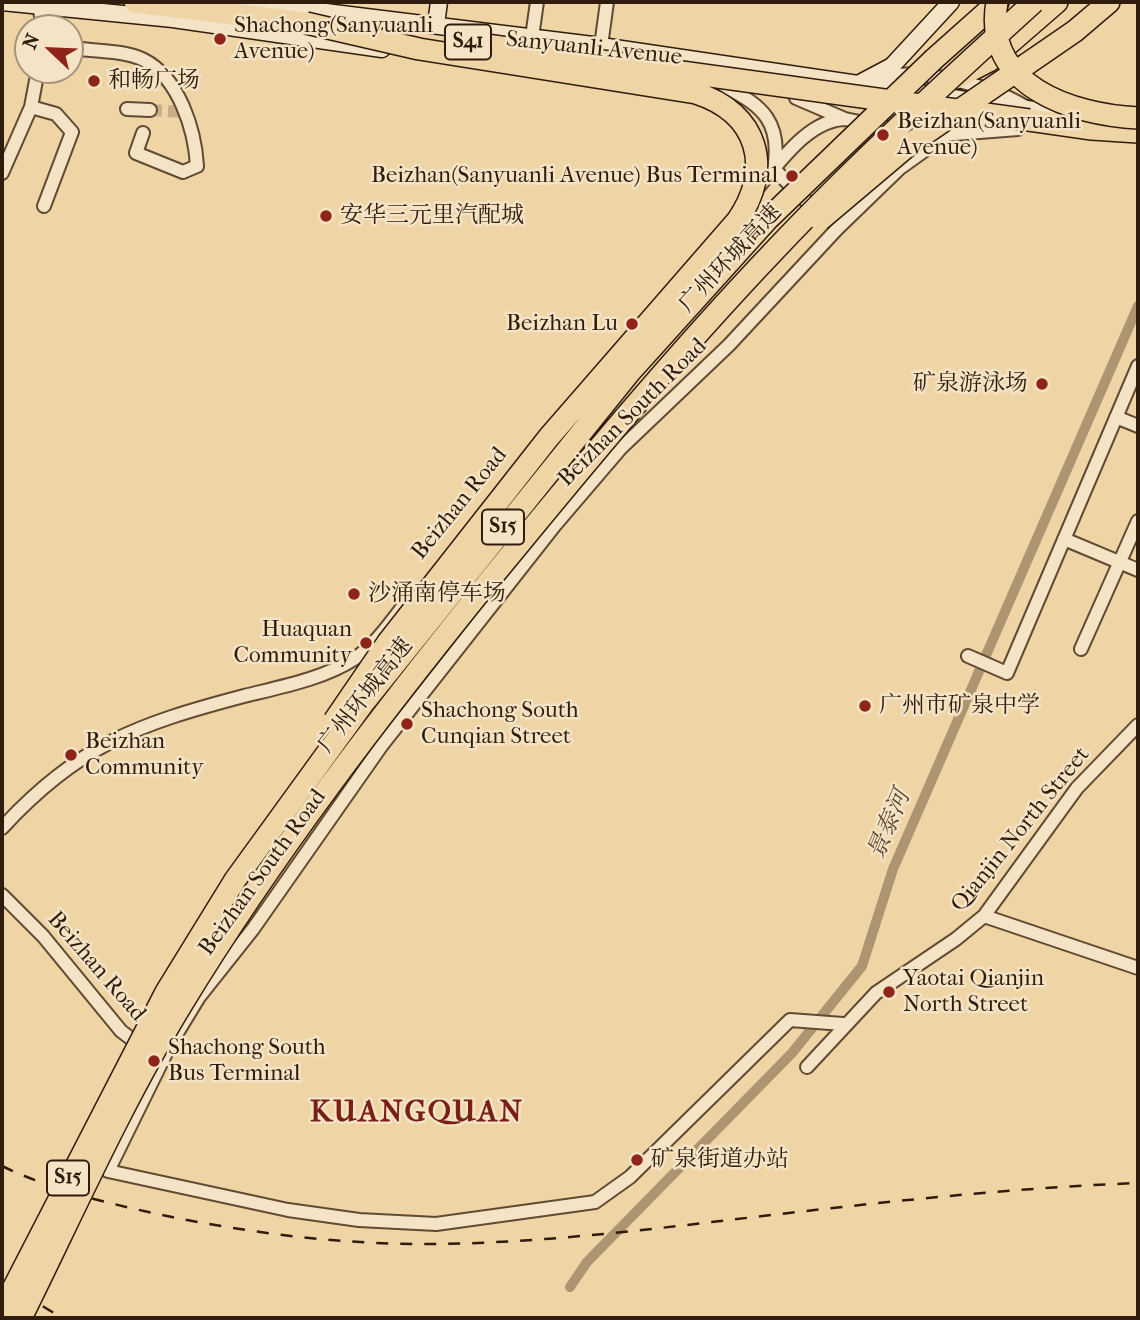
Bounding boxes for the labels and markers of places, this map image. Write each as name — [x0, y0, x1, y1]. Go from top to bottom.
place label: Shachong(Sanyuanli Avenue) — [234, 12, 433, 66]
marker: Shachong(Sanyuanli Avenue) — [212, 31, 228, 47]
place label: 和畅广场 — [108, 67, 200, 95]
marker: 和畅广场 — [86, 73, 102, 89]
place label: Beizhan(Sanyuanli Avenue) — [897, 108, 1081, 162]
marker: Beizhan(Sanyuanli Avenue) — [875, 127, 891, 143]
place label: Beizhan(Sanyuanli Avenue) Bus Terminal — [371, 162, 778, 190]
marker: Beizhan(Sanyuanli Avenue) Bus Terminal — [784, 168, 800, 184]
place label: 安华三元里汽配城 — [340, 202, 524, 230]
marker: 安华三元里汽配城 — [318, 208, 334, 224]
place label: Beizhan Lu — [506, 310, 618, 338]
marker: Beizhan Lu — [624, 316, 640, 332]
place label: 矿泉游泳场 — [913, 370, 1028, 398]
marker: 矿泉游泳场 — [1034, 376, 1050, 392]
place label: 沙涌南停车场 — [368, 580, 506, 608]
marker: 沙涌南停车场 — [346, 586, 362, 602]
place label: Huaquan Community — [233, 616, 352, 670]
marker: Huaquan Community — [358, 635, 374, 651]
place label: 广州市矿泉中学 — [879, 692, 1040, 720]
place label: Shachong South Cunqian Street — [421, 697, 579, 751]
marker: 广州市矿泉中学 — [857, 698, 873, 714]
marker: Shachong South Cunqian Street — [399, 716, 415, 732]
place label: Beizhan Community — [85, 728, 204, 782]
marker: Beizhan Community — [63, 747, 79, 763]
place label: Yaotai Qianjin North Street — [903, 965, 1044, 1019]
marker: Yaotai Qianjin North Street — [881, 984, 897, 1000]
place label: Shachong South Bus Terminal — [168, 1034, 326, 1088]
marker: Shachong South Bus Terminal — [146, 1053, 162, 1069]
place label: 矿泉街道办站 — [651, 1146, 789, 1174]
marker: 矿泉街道办站 — [629, 1152, 645, 1168]

